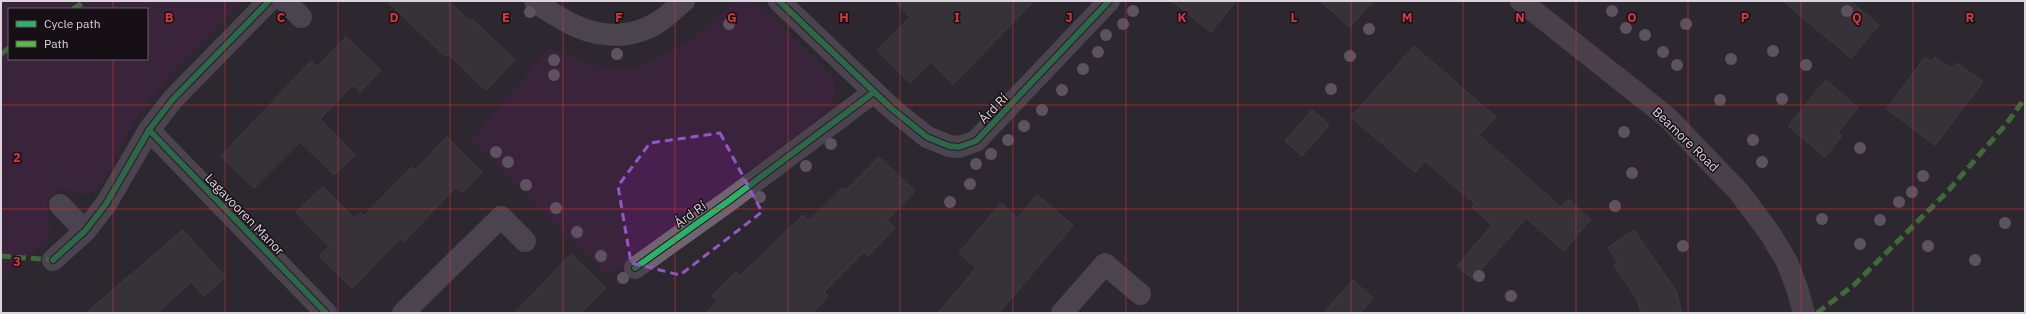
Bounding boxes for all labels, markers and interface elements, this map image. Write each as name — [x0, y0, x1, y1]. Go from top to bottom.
legend — [8, 8, 148, 60]
text: B — [165, 9, 174, 26]
text: C — [277, 9, 286, 26]
text: D — [389, 9, 399, 26]
text: E — [502, 9, 510, 26]
text: F — [615, 9, 623, 26]
text: G — [727, 9, 737, 26]
text: H — [839, 9, 849, 26]
text: I — [954, 9, 960, 26]
text: J — [1065, 9, 1073, 26]
text: K — [1177, 9, 1187, 26]
text: L — [1291, 9, 1298, 26]
text: M — [1402, 9, 1412, 26]
text: N — [1515, 9, 1525, 26]
text: O — [1627, 9, 1637, 26]
text: P — [1741, 9, 1750, 26]
text: Q — [1852, 9, 1862, 26]
text: R — [1966, 9, 1975, 26]
text: Cycle path — [44, 16, 101, 31]
text: Path — [44, 36, 69, 51]
street label: Árd Rí — [975, 89, 1012, 127]
street label: Beamore Road — [1649, 103, 1722, 175]
text: 2 — [13, 149, 21, 166]
street label: Lagavooren Manor — [201, 170, 288, 259]
street label: Árd Rí — [671, 197, 710, 231]
text: 3 — [13, 253, 21, 270]

